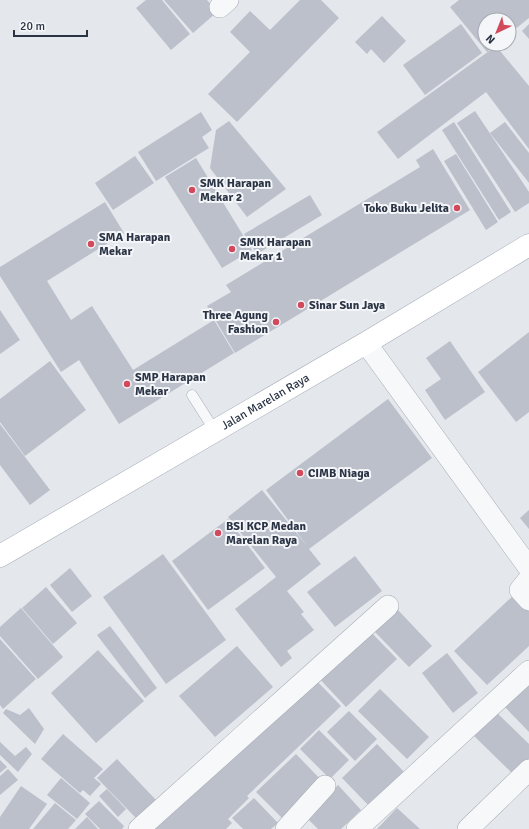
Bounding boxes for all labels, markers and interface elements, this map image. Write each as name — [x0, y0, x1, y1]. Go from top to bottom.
scale bar — [14, 12, 87, 38]
north arrow — [477, 12, 517, 52]
text: 20 m — [20, 19, 45, 34]
text: N — [483, 32, 498, 46]
place label: SMK Harapan Mekar 2 — [200, 176, 272, 205]
marker: SMK Harapan Mekar 2 — [187, 185, 197, 195]
place label: Toko Buku Jelita — [364, 201, 449, 216]
marker: Toko Buku Jelita — [452, 203, 462, 213]
place label: SMA Harapan Mekar — [99, 230, 171, 259]
place label: SMK Harapan Mekar 1 — [240, 235, 312, 264]
marker: SMA Harapan Mekar — [86, 239, 96, 249]
marker: SMK Harapan Mekar 1 — [227, 244, 237, 254]
place label: Sinar Sun Jaya — [309, 298, 385, 313]
marker: Sinar Sun Jaya — [296, 300, 306, 310]
place label: Three Agung Fashion — [203, 308, 269, 337]
marker: Three Agung Fashion — [271, 317, 281, 327]
place label: SMP Harapan Mekar — [135, 370, 206, 399]
street label: Jalan Marelan Raya — [219, 371, 312, 434]
marker: SMP Harapan Mekar — [122, 379, 132, 389]
place label: CIMB Niaga — [308, 466, 370, 481]
marker: CIMB Niaga — [295, 468, 305, 478]
place label: BSI KCP Medan Marelan Raya — [226, 519, 306, 548]
marker: BSI KCP Medan Marelan Raya — [213, 528, 223, 538]

